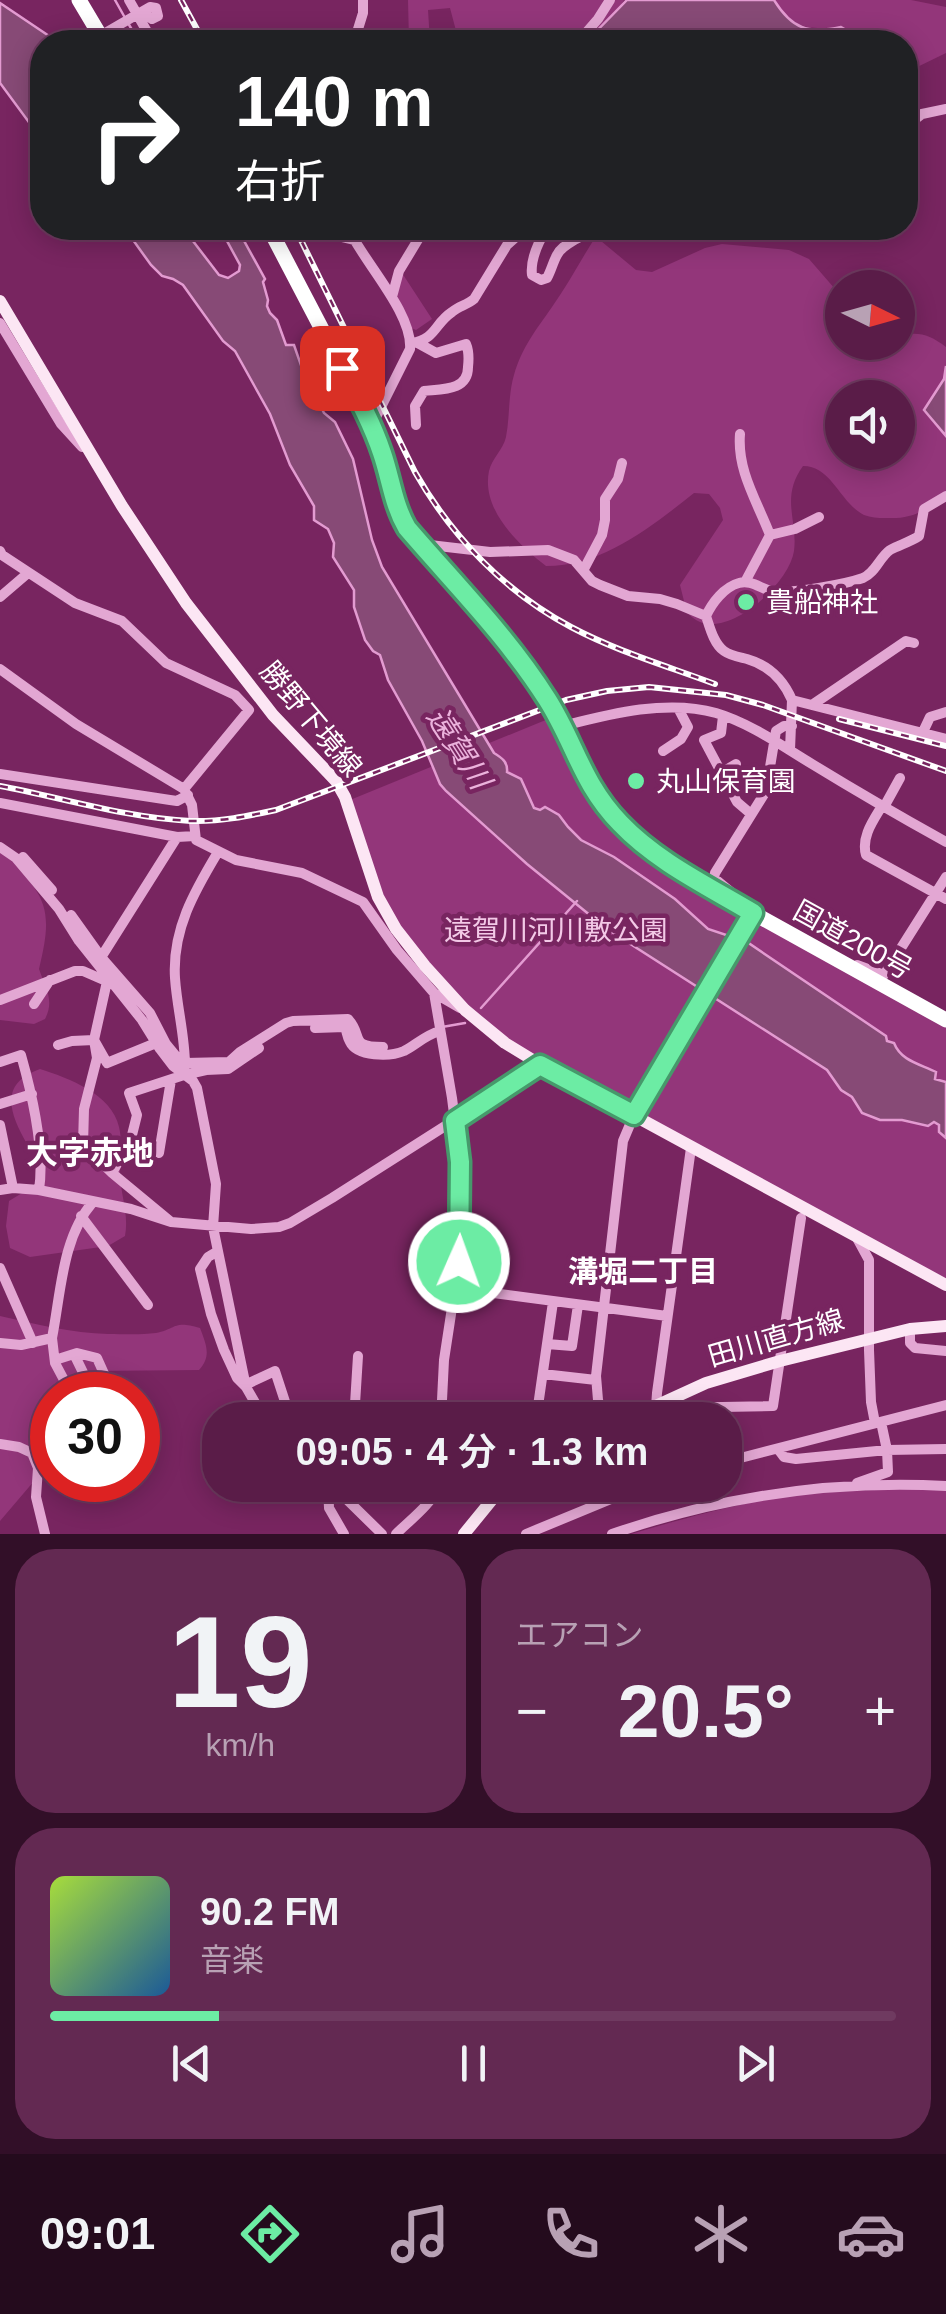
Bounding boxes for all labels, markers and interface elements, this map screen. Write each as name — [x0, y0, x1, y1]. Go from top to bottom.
text: 140 m — [235, 63, 433, 141]
icon: right — [70, 70, 200, 200]
text: 右折 — [235, 156, 325, 207]
north arrow — [825, 270, 915, 360]
map controls — [825, 270, 915, 470]
pin — [300, 326, 385, 411]
icon: arrive — [315, 341, 370, 396]
button: sound — [825, 380, 915, 470]
place label: 貴船神社 — [766, 587, 878, 618]
marker: 貴船神社 — [735, 591, 757, 613]
street label: 勝野下境線 — [254, 655, 368, 783]
water label: 遠賀川 — [421, 701, 499, 797]
place label: 丸山保育園 — [656, 766, 796, 797]
marker: 丸山保育園 — [625, 770, 647, 792]
street label: 国道200号 — [788, 895, 918, 985]
park label: 遠賀川河川敷公園 — [444, 915, 668, 946]
district label: 大字赤地 — [26, 1135, 154, 1171]
position arrow — [407, 1210, 511, 1314]
district label: 溝堀二丁目 — [568, 1255, 718, 1288]
street label: 田川直方線 — [704, 1304, 848, 1372]
speed limit sign: 30 — [30, 1372, 160, 1502]
text: 09:05 · 4 分 · 1.3 km — [296, 1431, 648, 1473]
text: 19 — [168, 1589, 313, 1735]
text: エアコン — [516, 1617, 644, 1653]
text: 20.5° — [618, 1669, 794, 1753]
text: − — [516, 1680, 548, 1742]
text: + — [864, 1680, 896, 1742]
text: km/h — [206, 1727, 275, 1763]
text: 90.2 FM — [200, 1891, 339, 1933]
text: 音楽 — [200, 1942, 264, 1978]
icon: previous — [164, 2036, 219, 2091]
icon: pause — [446, 2036, 501, 2091]
icon: next — [728, 2036, 783, 2091]
icon: directions — [235, 2199, 305, 2269]
icon: music — [385, 2199, 455, 2269]
icon: phone — [536, 2199, 606, 2269]
icon: climate — [686, 2199, 756, 2269]
icon: car — [836, 2199, 906, 2269]
text: 09:01 — [40, 2208, 155, 2259]

